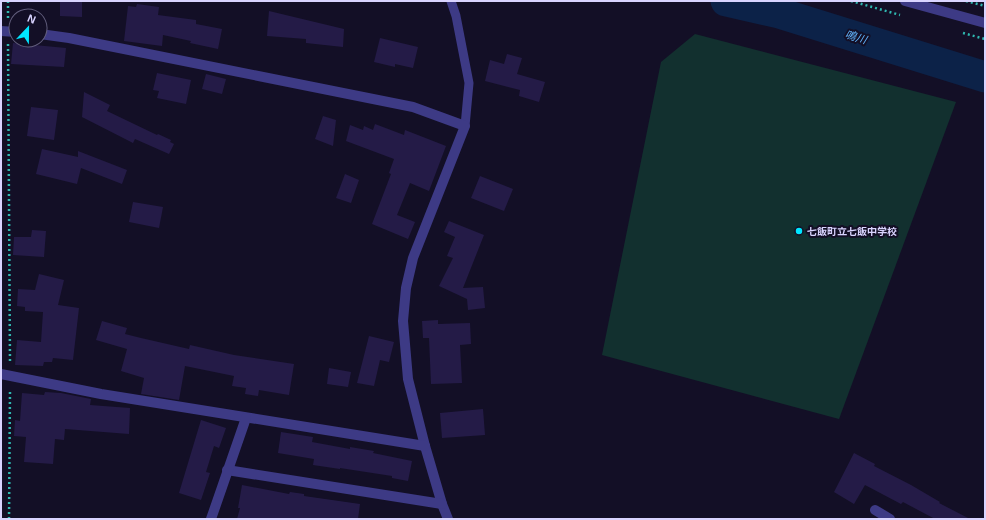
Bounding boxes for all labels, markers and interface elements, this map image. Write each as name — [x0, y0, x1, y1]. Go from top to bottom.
north arrow — [8, 8, 48, 48]
text: N — [26, 12, 38, 26]
water label: 鳴川 — [844, 28, 869, 46]
marker: 七飯町立七飯中学校 — [794, 226, 804, 236]
place label: 七飯町立七飯中学校 — [807, 226, 897, 237]

